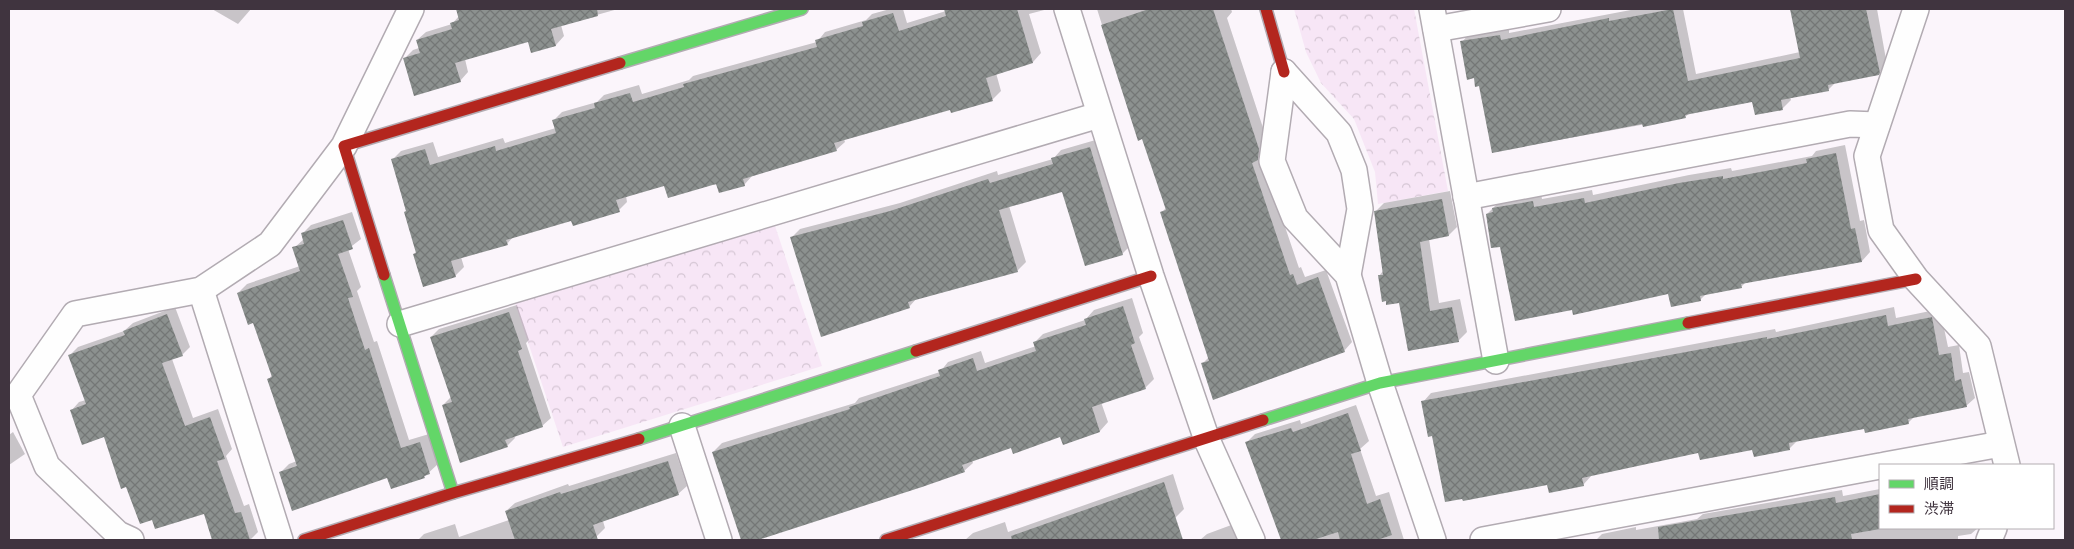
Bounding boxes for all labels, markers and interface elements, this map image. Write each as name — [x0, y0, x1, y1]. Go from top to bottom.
legend — [1879, 464, 2054, 529]
text: 順調 — [1924, 474, 1954, 493]
text: 渋滞 — [1924, 499, 1954, 518]

